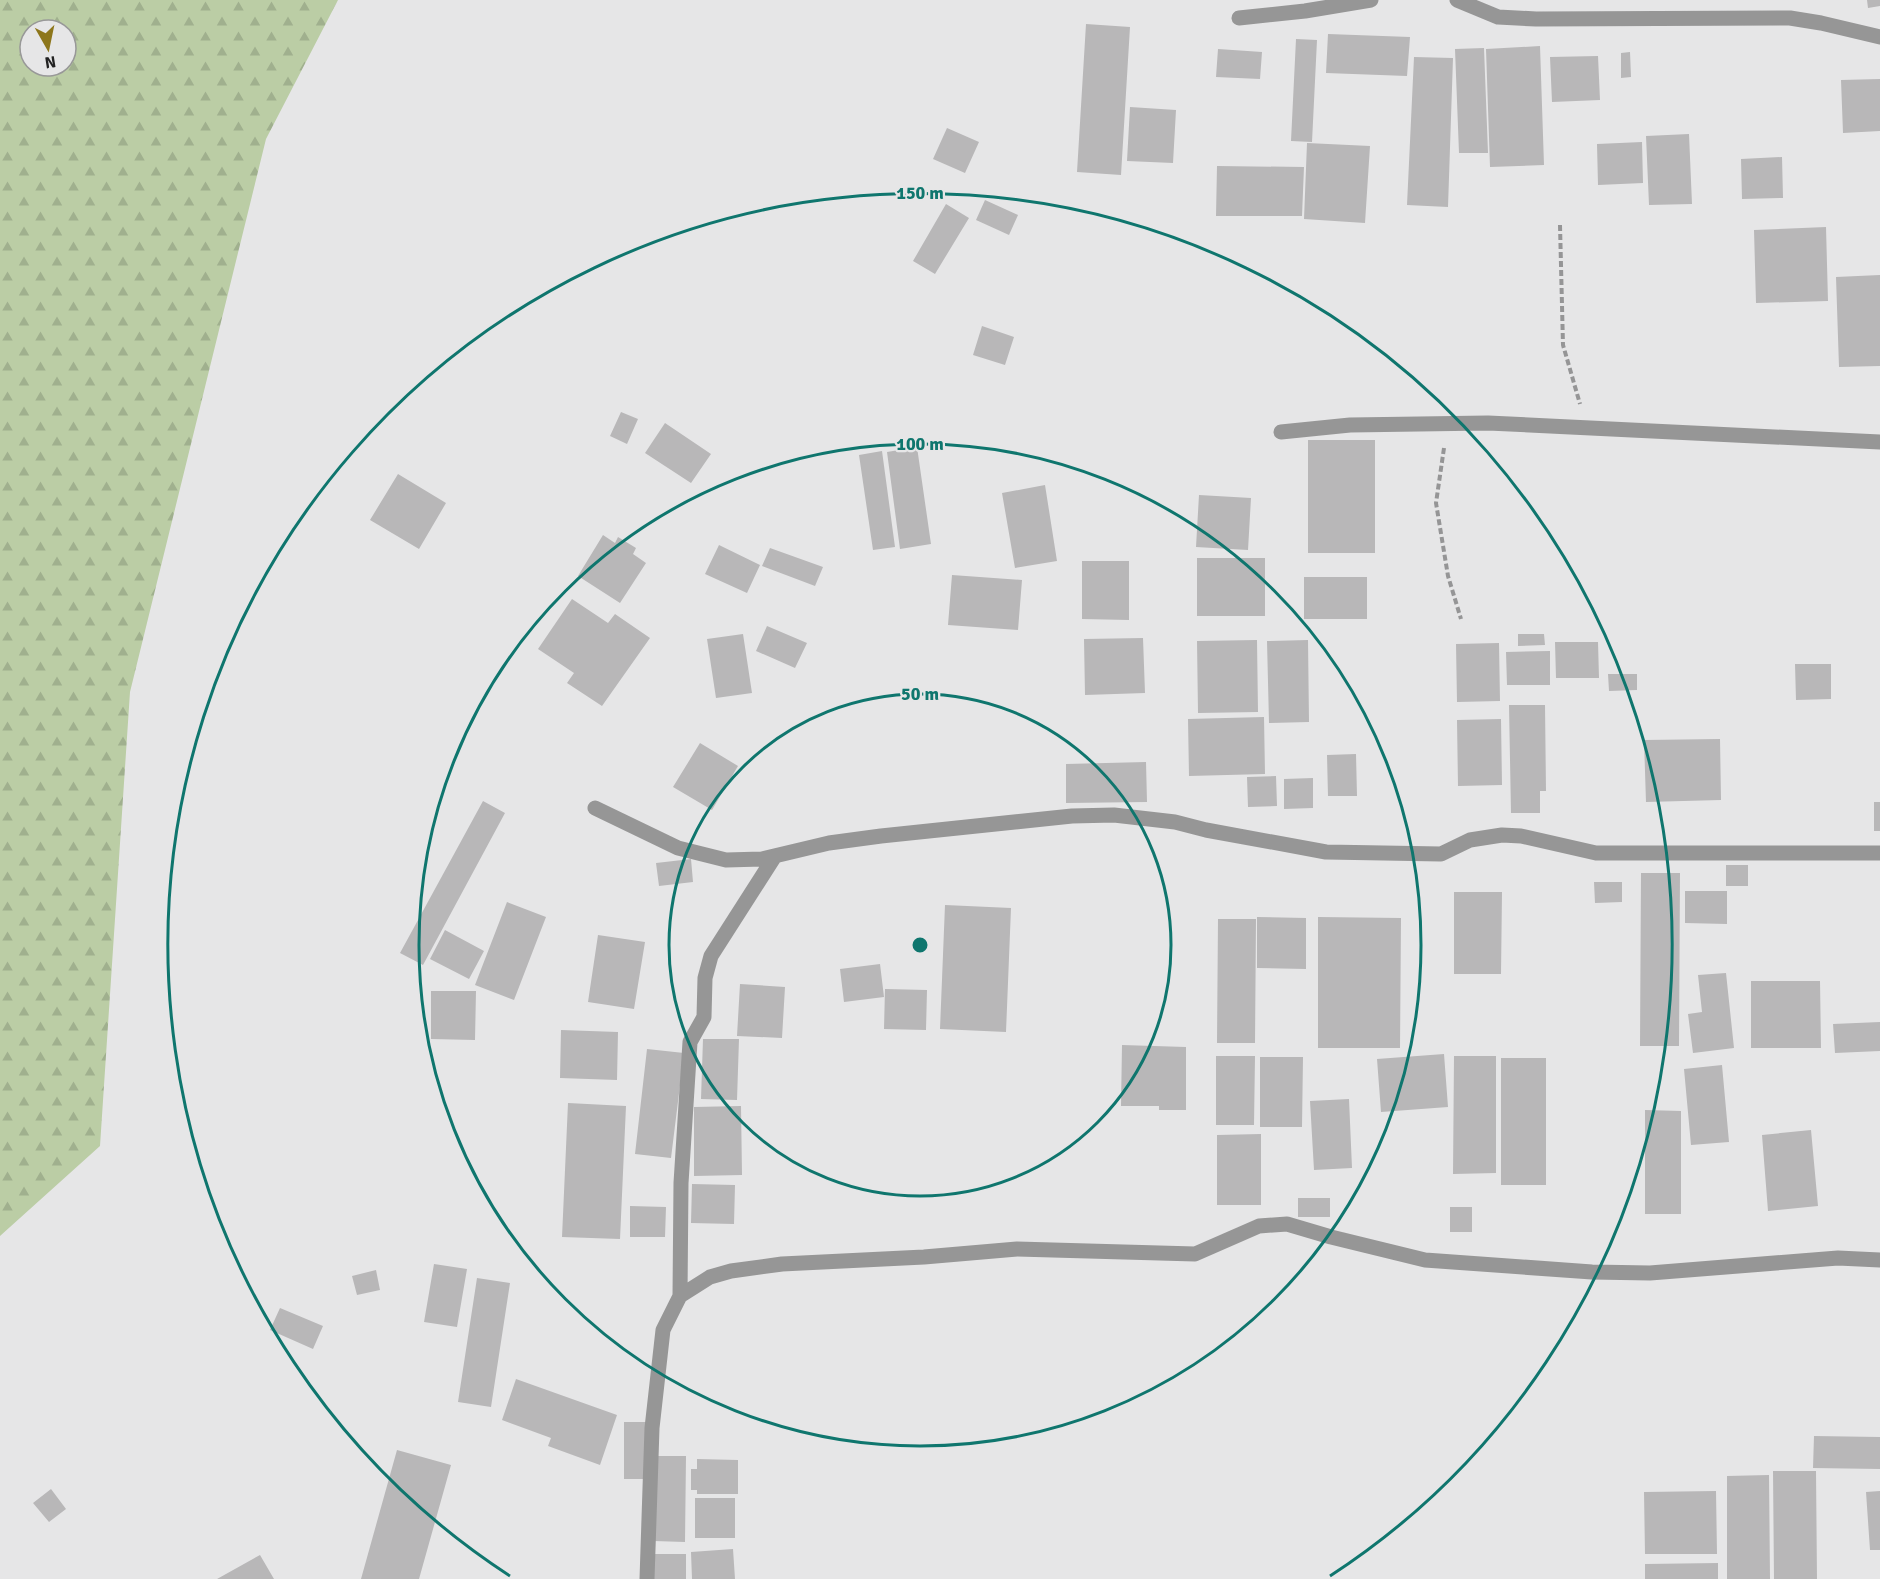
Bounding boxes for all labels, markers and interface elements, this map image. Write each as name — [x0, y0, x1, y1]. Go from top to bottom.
north arrow — [18, 18, 78, 78]
text: N — [43, 51, 57, 73]
text: 150 m — [896, 182, 944, 204]
text: 100 m — [896, 433, 944, 455]
text: 50 m — [901, 683, 939, 705]
centre of rings — [910, 935, 930, 955]

